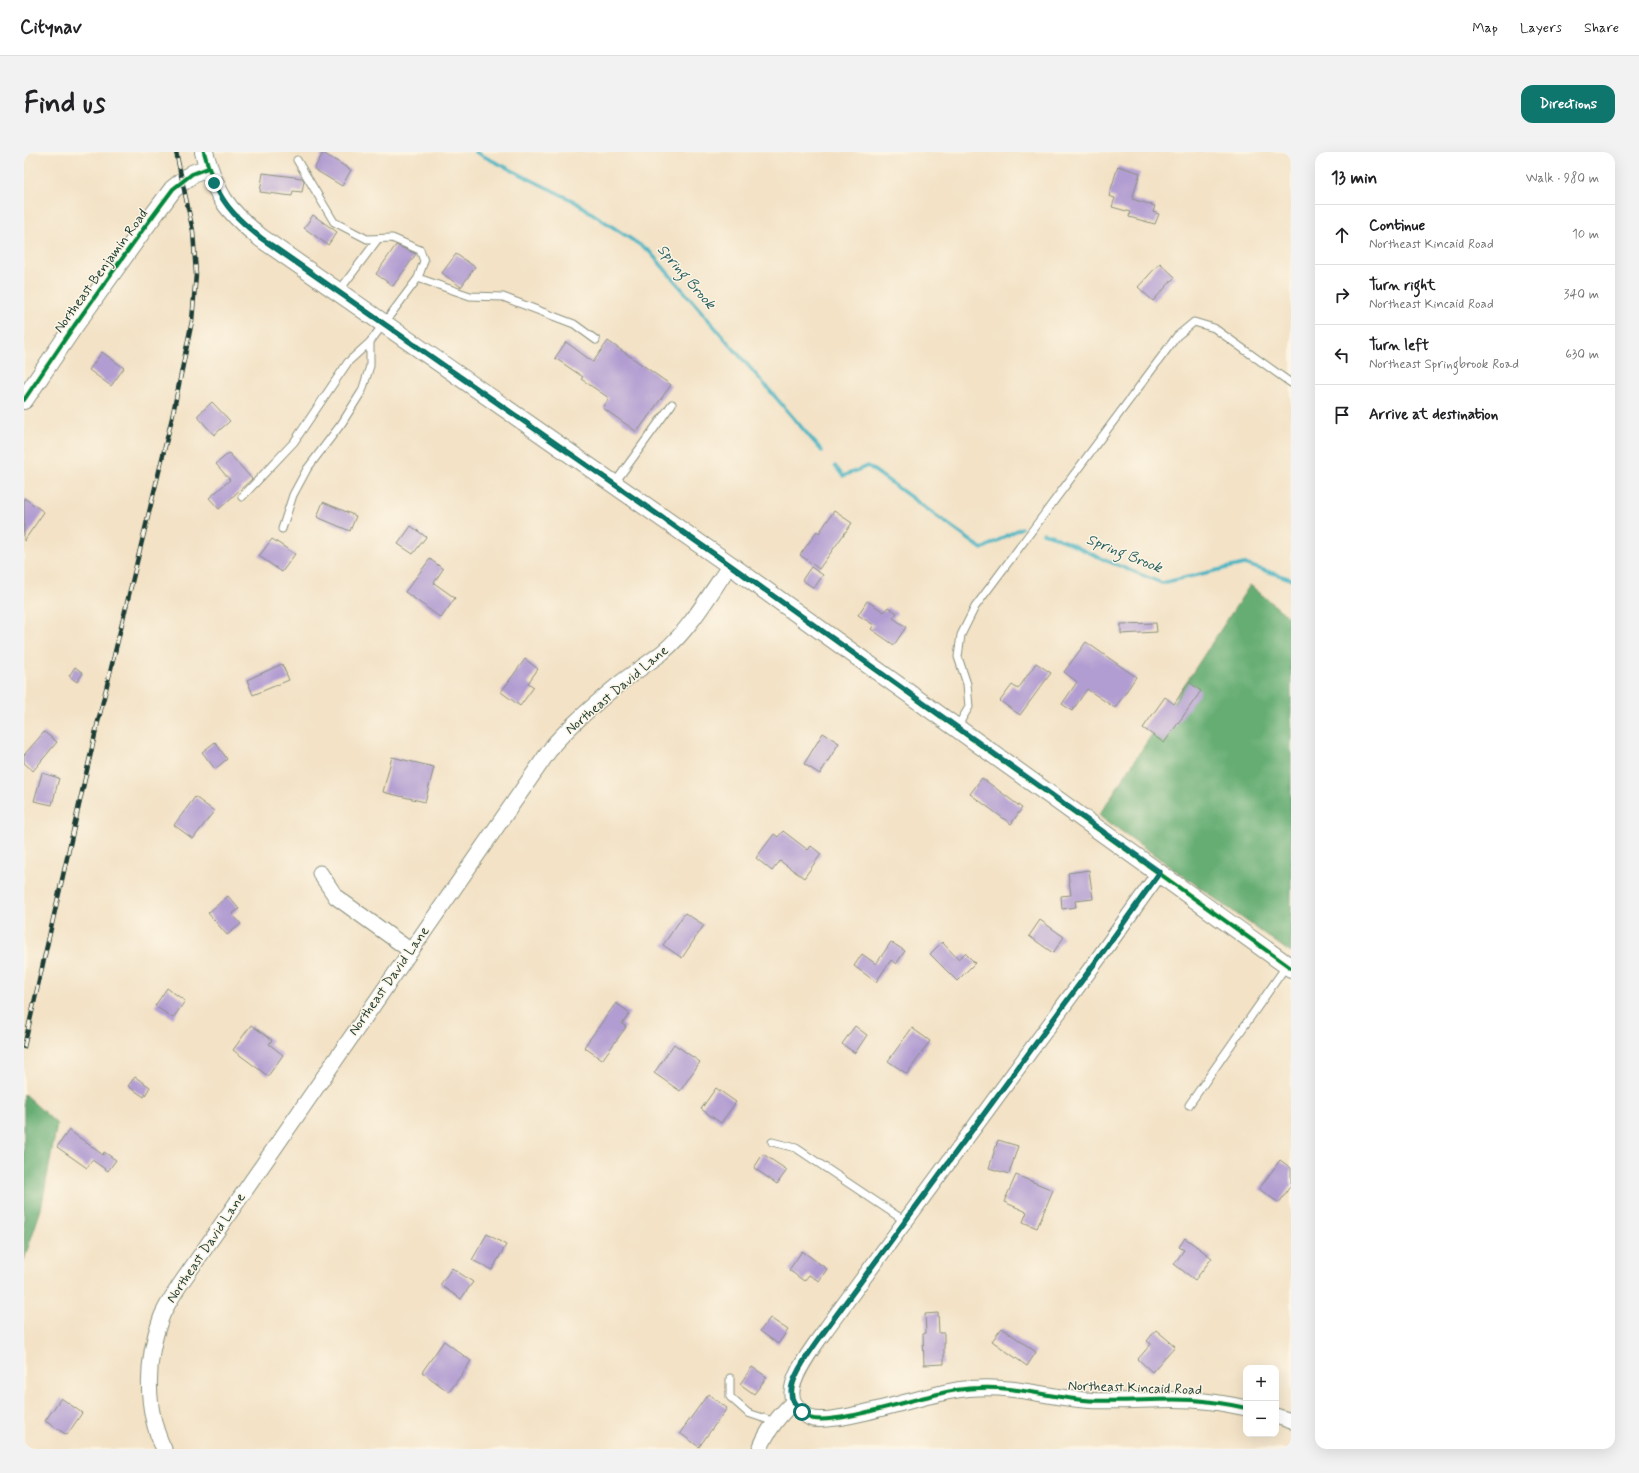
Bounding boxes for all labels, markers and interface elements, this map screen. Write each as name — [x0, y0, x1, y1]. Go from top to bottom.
text: Citynav — [20, 15, 82, 40]
text: Map — [1472, 19, 1498, 37]
text: Layers — [1520, 19, 1562, 37]
text: Share — [1584, 19, 1619, 37]
button: Directions — [1521, 85, 1615, 123]
text: Find us — [24, 86, 105, 123]
text: 13 min — [1331, 167, 1377, 189]
text: Walk · 980 m — [1526, 170, 1599, 187]
route end — [205, 174, 223, 192]
street label: Northeast Benjamin Road — [50, 205, 152, 337]
text: Continue — [1369, 216, 1425, 236]
icon: ahead — [1331, 224, 1353, 246]
text: 10 m — [1572, 226, 1599, 243]
text: Northeast Kincaid Road — [1369, 236, 1494, 253]
water label: Spring Brook — [651, 240, 721, 316]
text: Turn right — [1369, 276, 1436, 296]
icon: right — [1331, 284, 1353, 306]
text: 340 m — [1564, 286, 1599, 303]
text: Northeast Kincaid Road — [1369, 296, 1494, 313]
text: Turn left — [1369, 336, 1429, 356]
icon: left — [1331, 344, 1353, 366]
text: 630 m — [1565, 346, 1599, 363]
text: Northeast Springbrook Road — [1369, 356, 1519, 373]
icon: arrive — [1331, 404, 1353, 426]
text: Arrive at destination — [1369, 405, 1498, 425]
water label: Spring Brook — [1083, 530, 1166, 581]
street label: Northeast David Lane — [562, 641, 672, 738]
street label: Northeast David Lane — [345, 923, 434, 1039]
street label: Northeast David Lane — [162, 1189, 250, 1307]
map controls — [1243, 1365, 1279, 1437]
button: + — [1243, 1365, 1279, 1401]
street label: Northeast Kincaid Road — [1068, 1377, 1202, 1399]
button: − — [1243, 1401, 1279, 1437]
route start — [793, 1403, 811, 1421]

